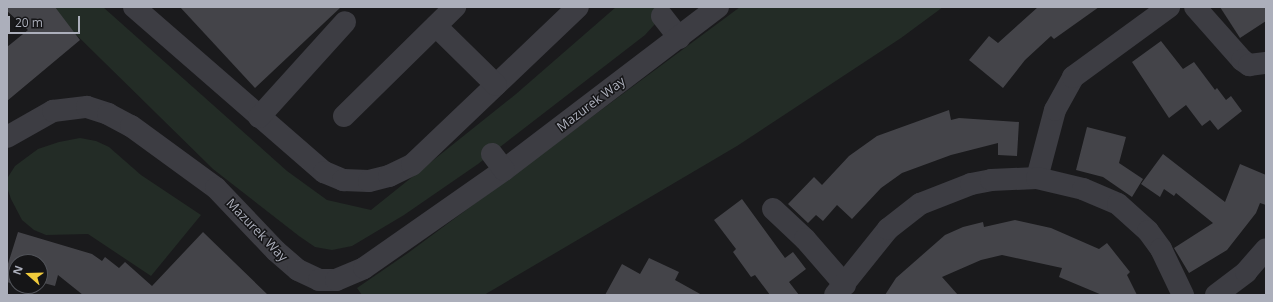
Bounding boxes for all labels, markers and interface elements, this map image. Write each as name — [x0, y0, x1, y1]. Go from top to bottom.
scale bar — [10, 8, 82, 34]
text: 20 m — [15, 14, 43, 31]
street label: Mazurek Way — [554, 73, 628, 135]
street label: Mazurek Way — [223, 195, 291, 265]
north arrow — [8, 254, 48, 294]
text: N — [9, 263, 26, 277]

